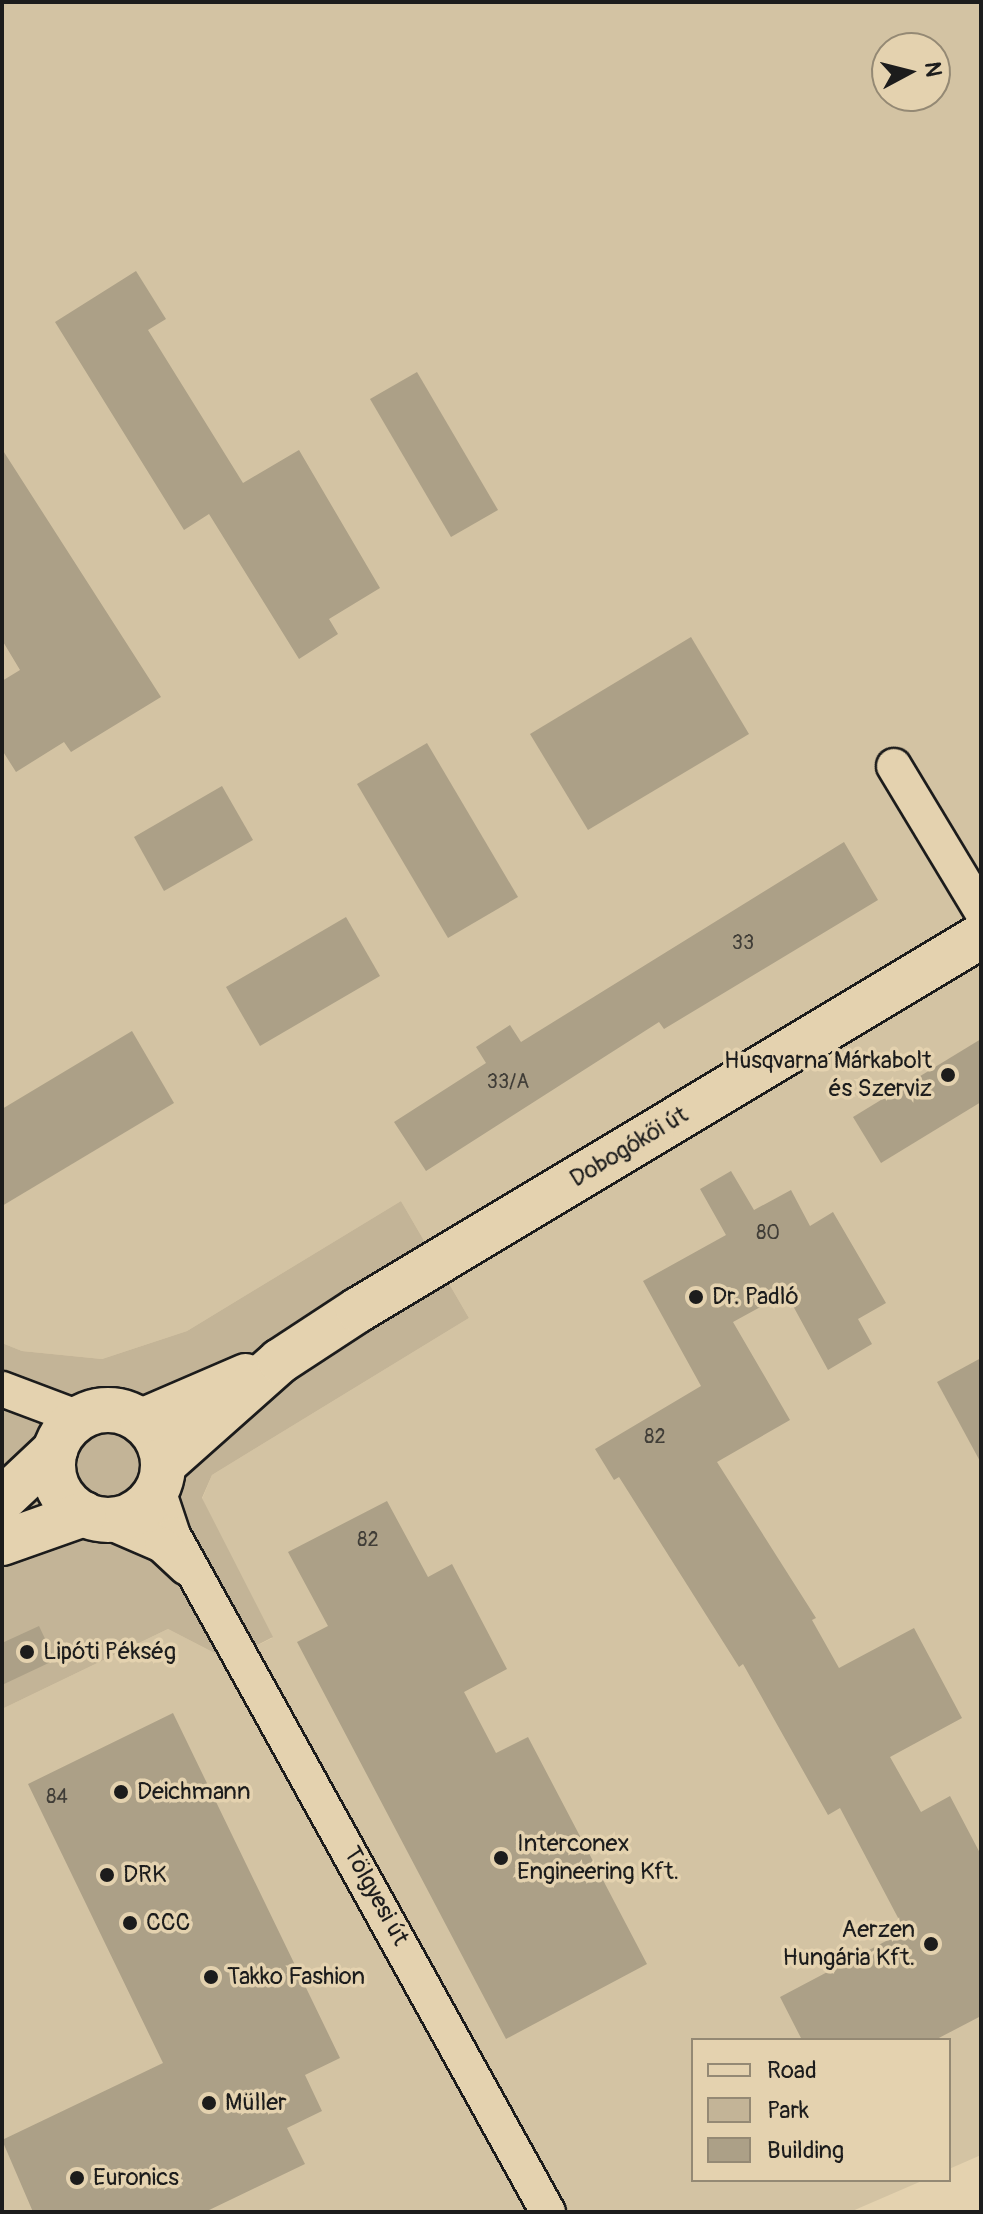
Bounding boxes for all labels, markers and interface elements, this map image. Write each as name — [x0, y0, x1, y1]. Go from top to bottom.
north arrow — [871, 32, 951, 112]
text: N — [918, 60, 948, 78]
house number: 33 — [732, 930, 754, 954]
place label: Husqvarna Márkabolt és Szerviz — [724, 1047, 932, 1103]
marker: Husqvarna Márkabolt és Szerviz — [939, 1066, 957, 1084]
house number: 33/A — [487, 1069, 529, 1093]
street label: Dobogókői út — [565, 1101, 693, 1193]
house number: 80 — [756, 1220, 780, 1244]
place label: Dr. Padló — [712, 1283, 799, 1311]
marker: Dr. Padló — [687, 1288, 705, 1306]
house number: 82 — [644, 1424, 666, 1448]
house number: 82 — [357, 1527, 379, 1551]
place label: Lipóti Pékség — [43, 1638, 176, 1666]
marker: Lipóti Pékség — [18, 1643, 36, 1661]
place label: Deichmann — [137, 1778, 251, 1806]
marker: Deichmann — [112, 1783, 130, 1801]
house number: 84 — [46, 1784, 68, 1808]
place label: Interconex Engineering Kft. — [517, 1830, 679, 1886]
street label: Tölgyesi út — [337, 1842, 415, 1950]
marker: Interconex Engineering Kft. — [492, 1849, 510, 1867]
place label: DRK — [123, 1861, 166, 1889]
marker: DRK — [98, 1866, 116, 1884]
place label: CCC — [146, 1909, 190, 1937]
marker: CCC — [121, 1914, 139, 1932]
place label: Aerzen Hungária Kft. — [783, 1916, 915, 1972]
marker: Aerzen Hungária Kft. — [922, 1935, 940, 1953]
place label: Takko Fashion — [227, 1963, 365, 1991]
marker: Takko Fashion — [202, 1968, 220, 1986]
legend — [691, 2038, 951, 2182]
text: Road — [767, 2056, 817, 2085]
place label: Müller — [225, 2089, 287, 2117]
marker: Müller — [200, 2094, 218, 2112]
text: Park — [767, 2096, 809, 2125]
text: Building — [767, 2136, 844, 2165]
place label: Euronics — [93, 2164, 179, 2192]
marker: Euronics — [68, 2169, 86, 2187]

